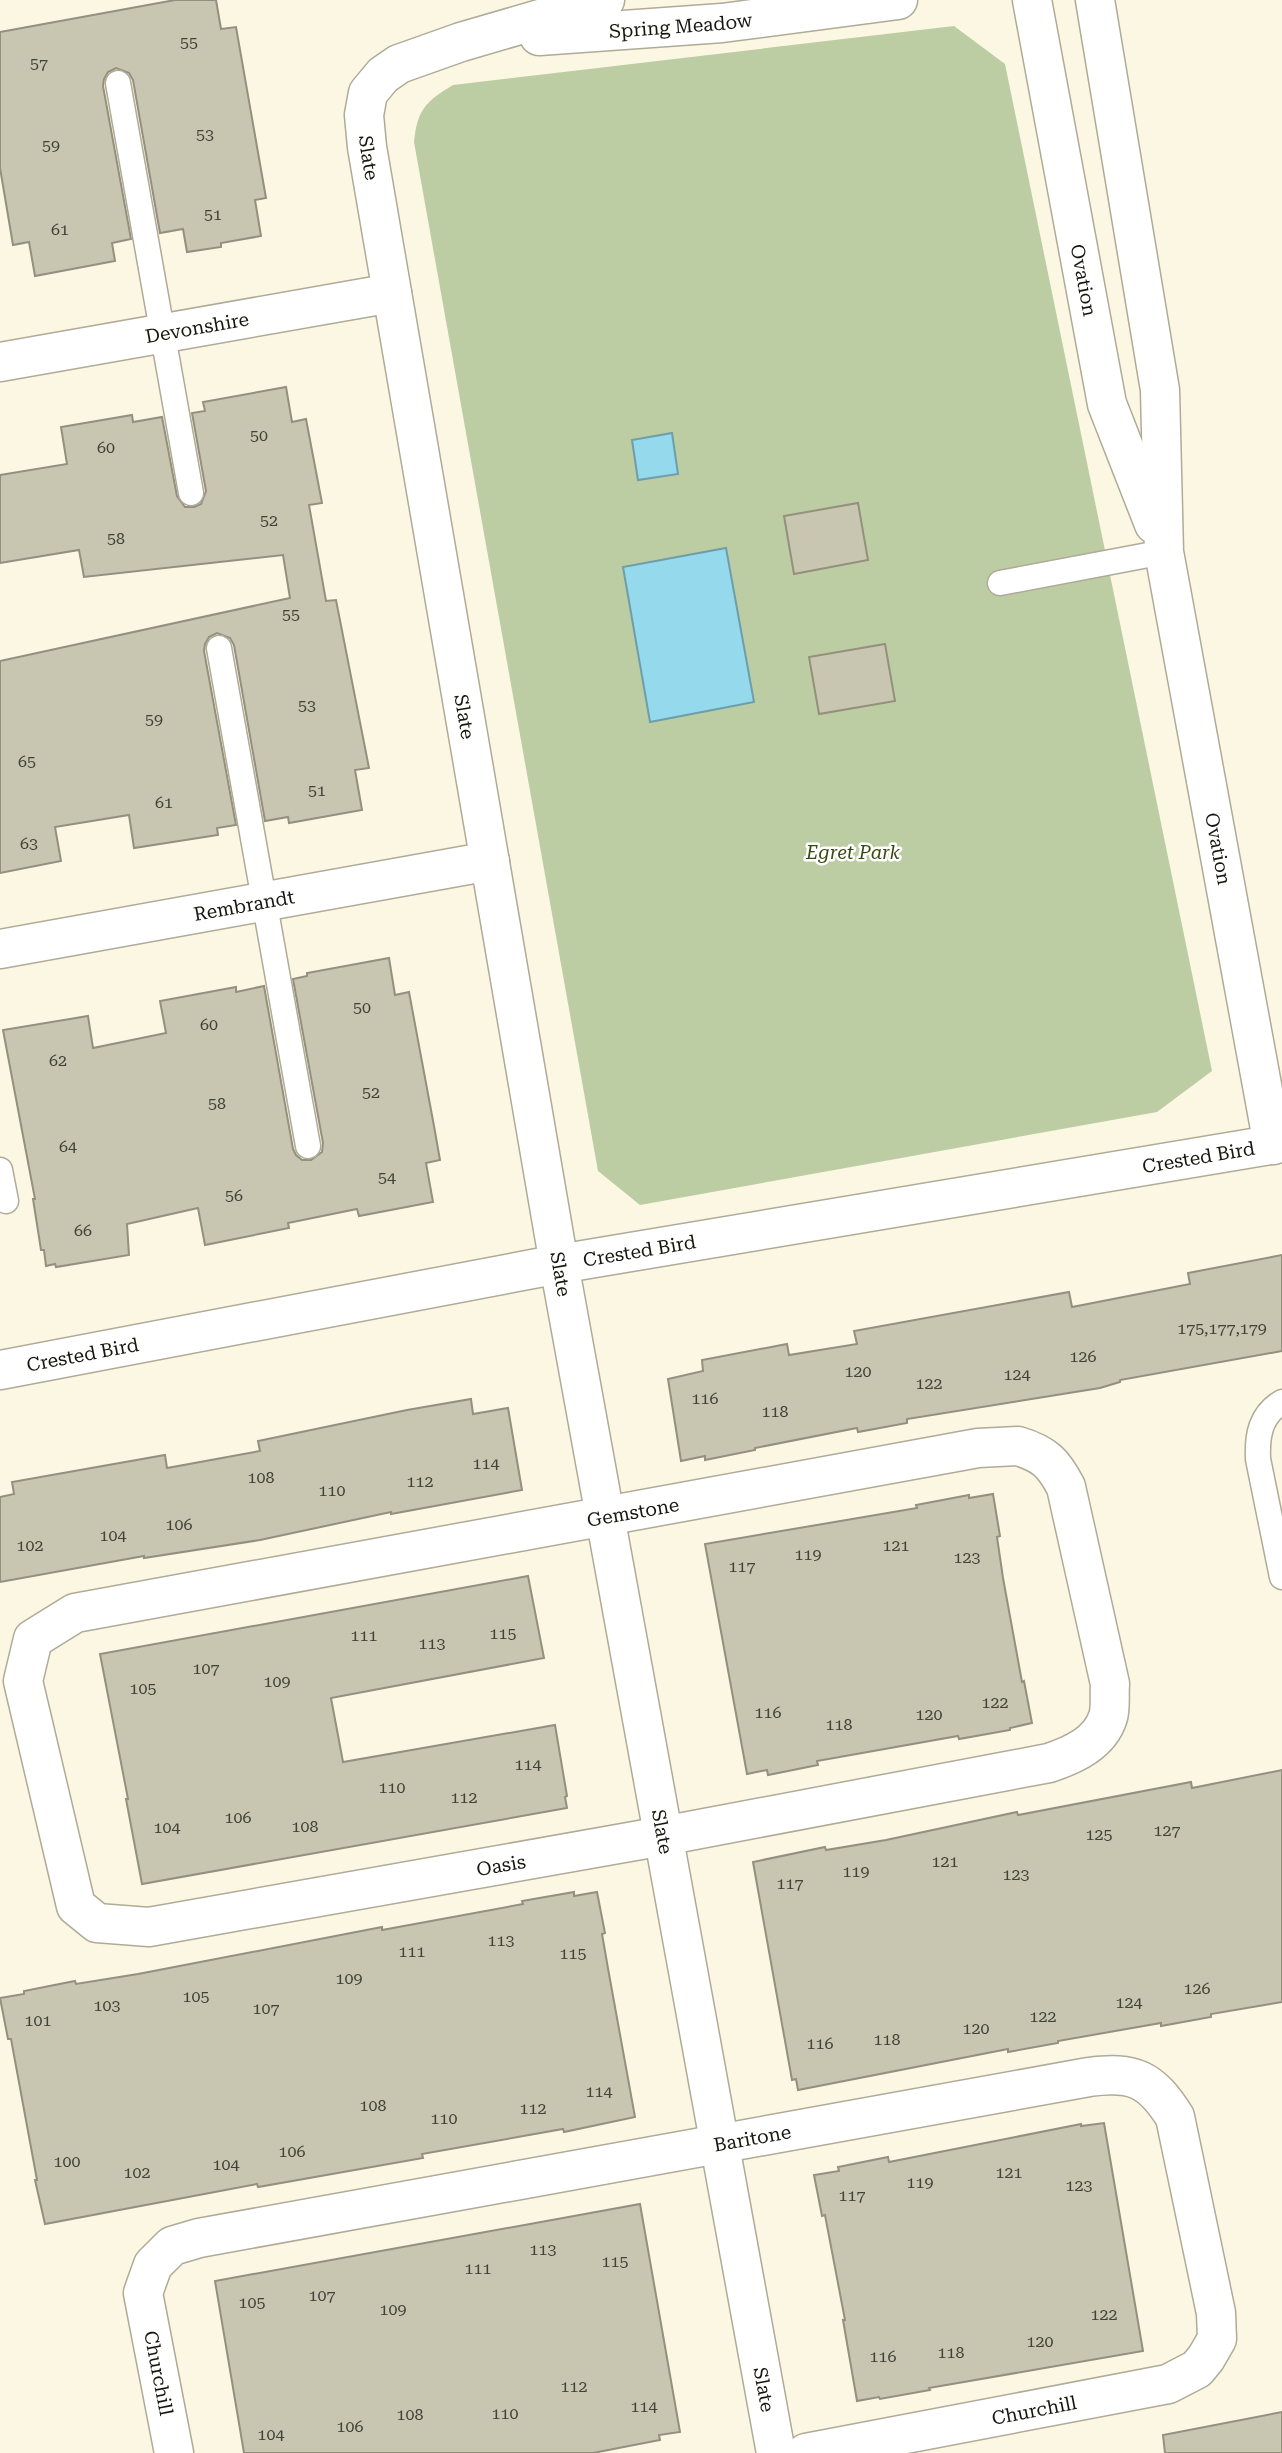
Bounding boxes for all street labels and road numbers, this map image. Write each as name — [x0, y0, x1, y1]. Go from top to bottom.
street label: Spring Meadow — [608, 8, 754, 43]
street label: Slate — [354, 134, 384, 182]
street label: Ovation — [1066, 242, 1101, 318]
street label: Devonshire — [143, 307, 251, 348]
street label: Slate — [449, 692, 480, 741]
street label: Ovation — [1200, 811, 1236, 887]
street label: Rembrandt — [192, 885, 296, 926]
street label: Crested Bird — [1141, 1137, 1257, 1178]
street label: Crested Bird — [581, 1230, 697, 1272]
street label: Slate — [545, 1250, 576, 1298]
street label: Crested Bird — [25, 1333, 141, 1377]
street label: Gemstone — [585, 1493, 681, 1532]
street label: Slate — [647, 1807, 677, 1856]
street label: Oasis — [475, 1850, 528, 1881]
street label: Baritone — [712, 2120, 793, 2157]
street label: Churchill — [139, 2329, 178, 2418]
street label: Slate — [749, 2365, 779, 2414]
street label: Churchill — [990, 2391, 1079, 2430]

